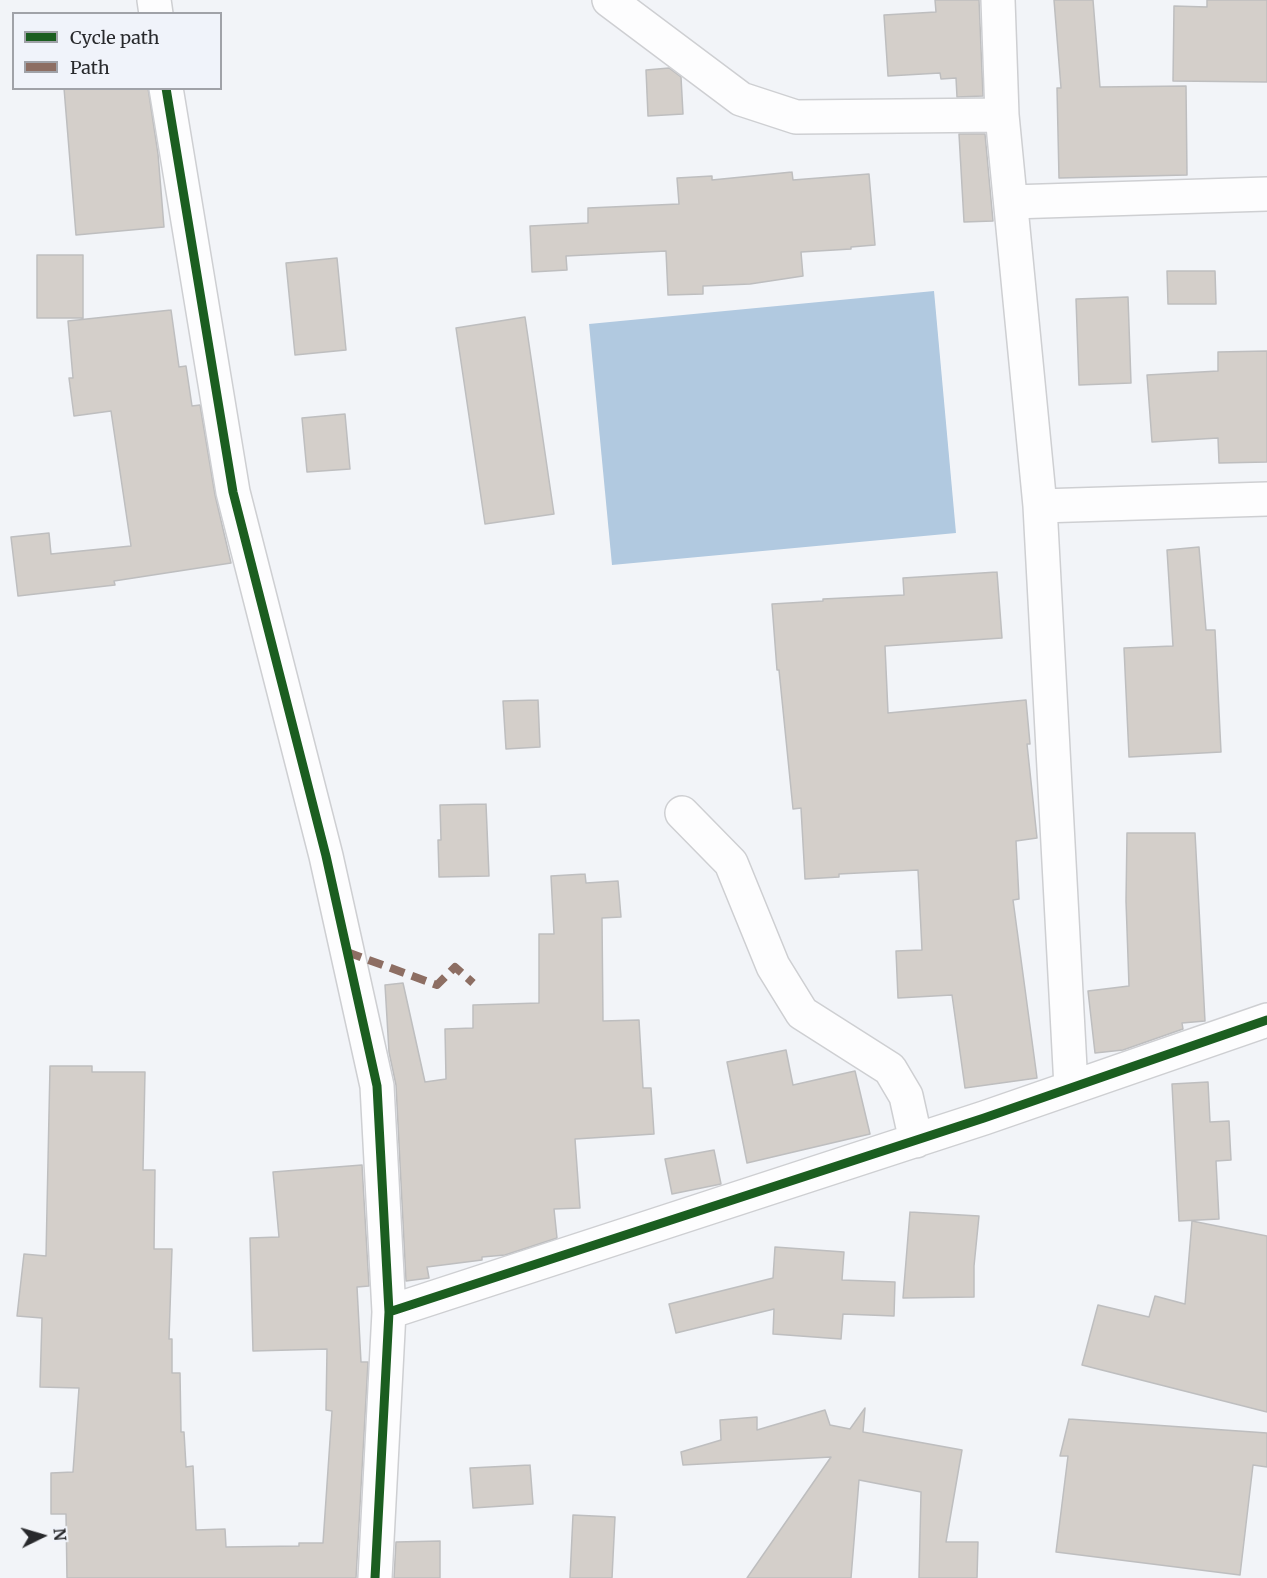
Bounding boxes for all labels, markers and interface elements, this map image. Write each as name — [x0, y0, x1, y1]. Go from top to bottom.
legend — [12, 12, 222, 90]
text: Cycle path — [70, 26, 159, 49]
text: Path — [70, 56, 110, 79]
north arrow — [12, 1506, 72, 1566]
text: N — [49, 1527, 70, 1542]

